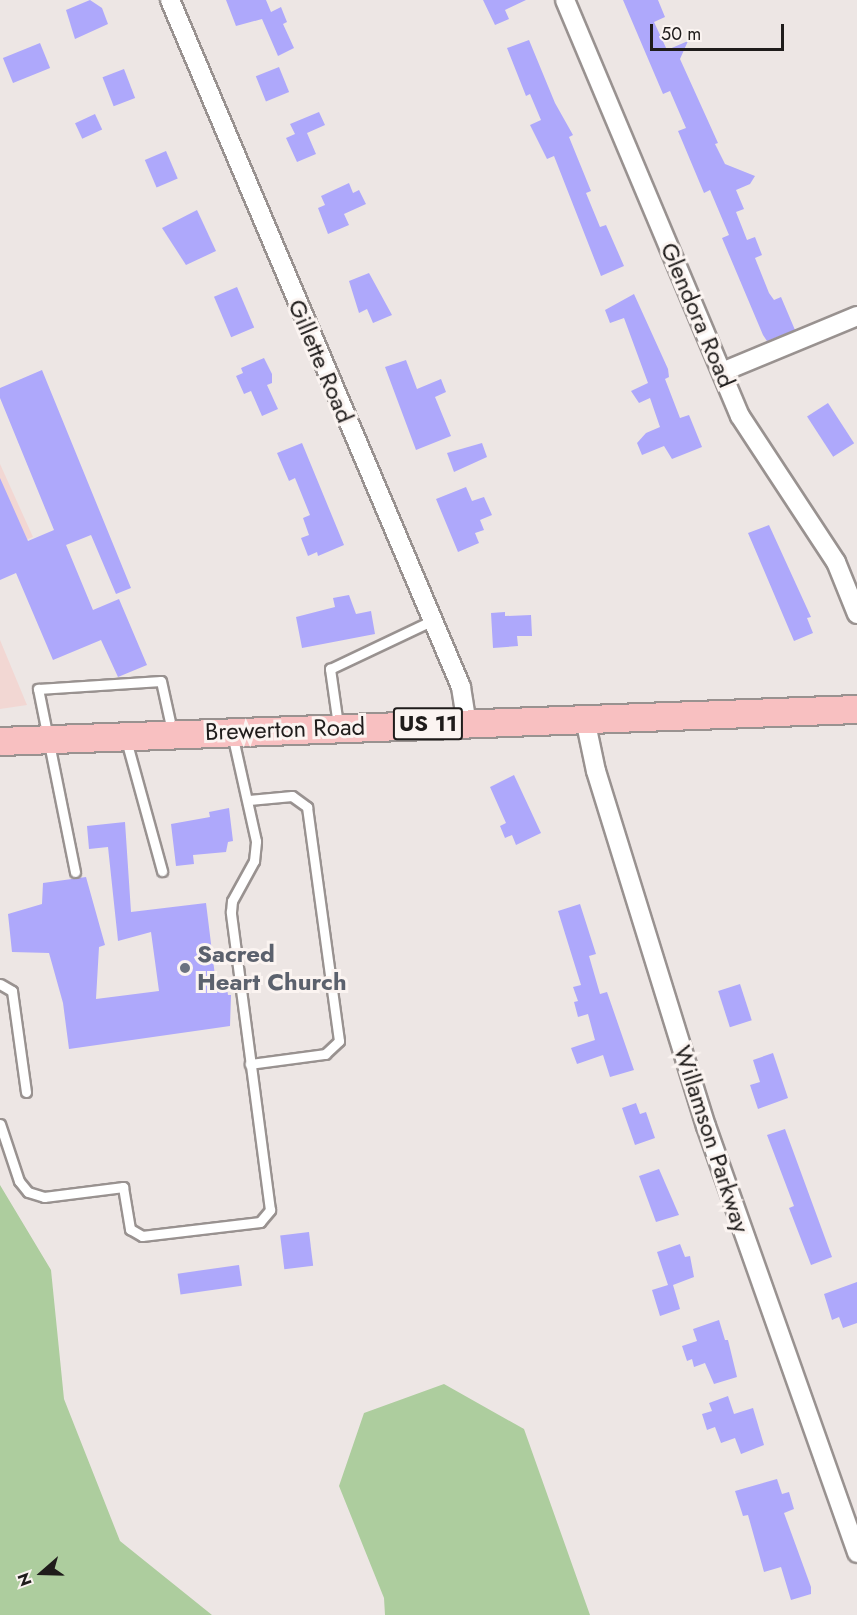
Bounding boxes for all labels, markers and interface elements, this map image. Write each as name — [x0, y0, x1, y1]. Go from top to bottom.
scale bar — [653, 12, 786, 50]
text: 50 m — [661, 21, 701, 47]
street label: Glendora Road — [655, 238, 741, 392]
street label: Gillette Road — [282, 295, 360, 427]
road number: US 11 — [392, 705, 464, 743]
street label: Brewerton Road — [204, 712, 366, 746]
place label: Sacred Heart Church — [197, 940, 347, 996]
marker: Sacred Heart Church — [178, 961, 192, 975]
street label: Willamson Parkway — [668, 1042, 756, 1236]
north arrow — [12, 1543, 72, 1603]
text: N — [12, 1569, 38, 1589]

